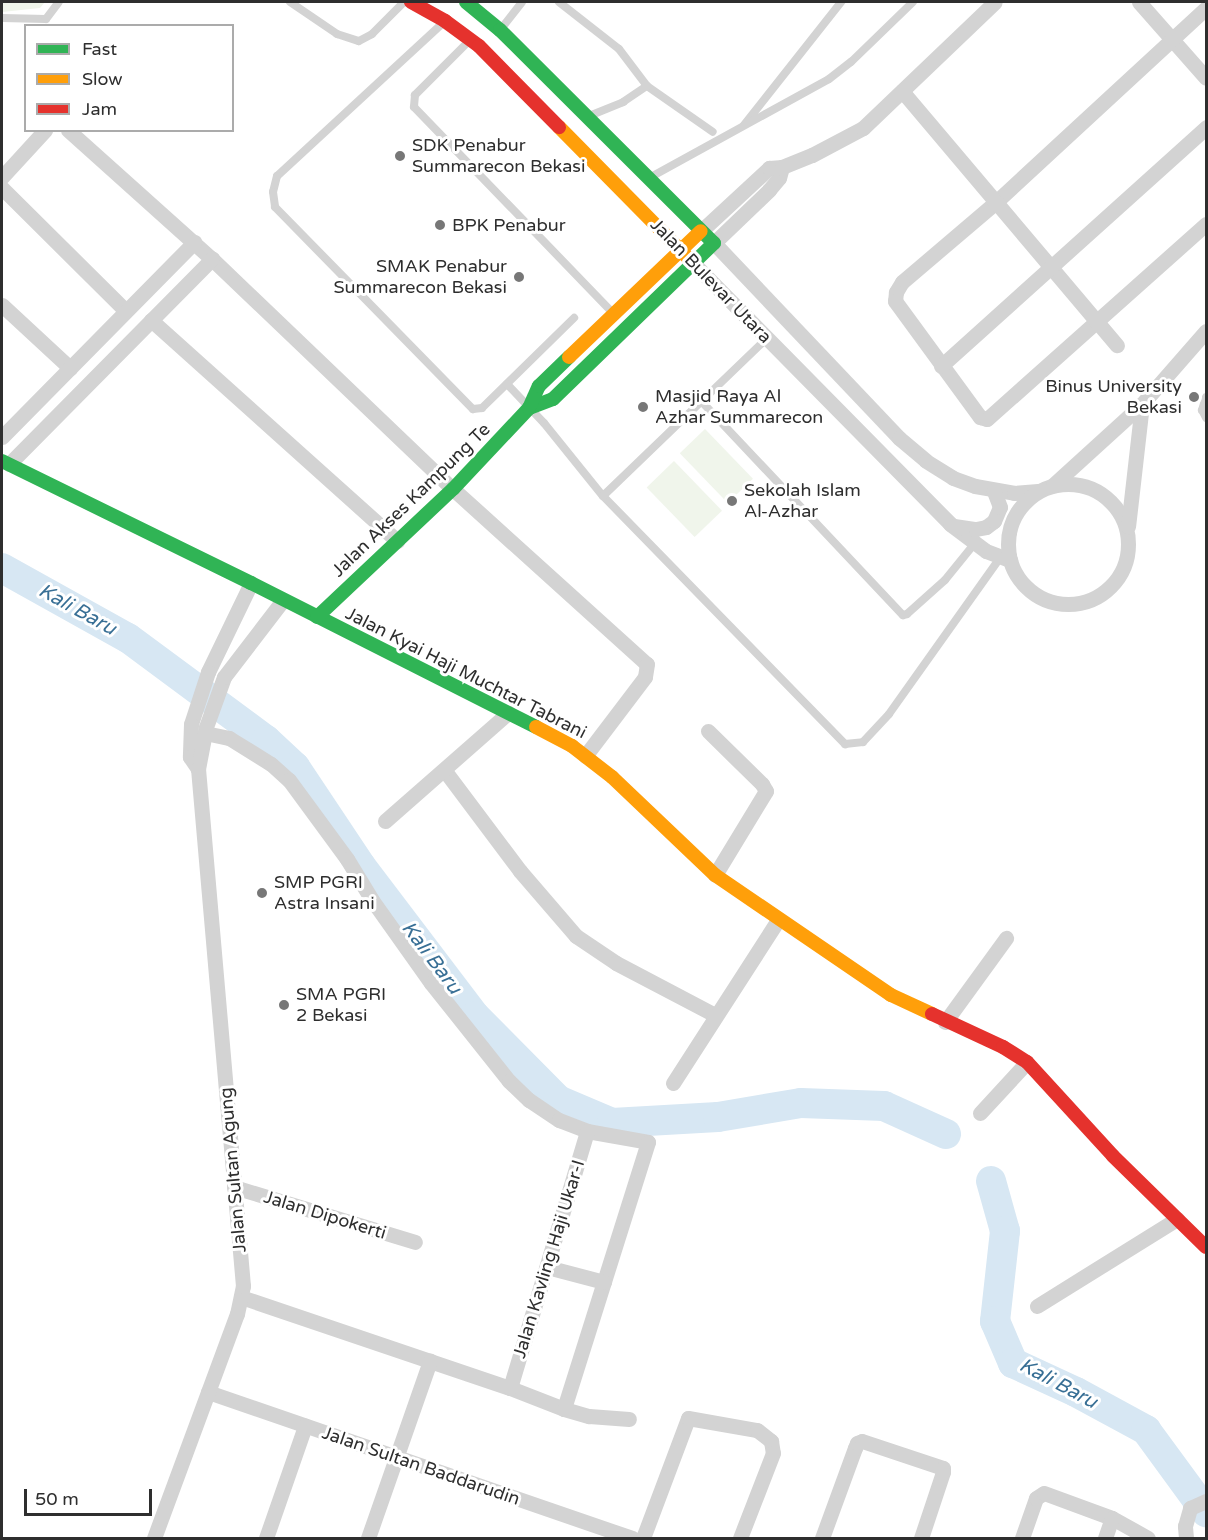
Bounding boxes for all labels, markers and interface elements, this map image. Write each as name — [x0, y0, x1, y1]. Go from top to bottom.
legend — [24, 24, 234, 132]
text: Fast — [82, 38, 117, 60]
text: Slow — [82, 68, 123, 90]
text: Jam — [82, 98, 117, 120]
place label: SDK Penabur Summarecon Bekasi — [412, 135, 585, 178]
marker: SDK Penabur Summarecon Bekasi — [393, 149, 407, 163]
place label: BPK Penabur — [452, 214, 566, 236]
street label: Jalan Bulevar Utara — [646, 214, 776, 348]
marker: BPK Penabur — [433, 218, 447, 232]
place label: SMAK Penabur Summarecon Bekasi — [334, 256, 507, 298]
marker: SMAK Penabur Summarecon Bekasi — [512, 270, 526, 284]
place label: Binus University Bekasi — [1045, 376, 1182, 418]
place label: Masjid Raya Al Azhar Summarecon — [655, 386, 823, 428]
marker: Binus University Bekasi — [1187, 390, 1201, 404]
marker: Masjid Raya Al Azhar Summarecon — [636, 400, 650, 414]
street label: Jalan Akses Kampung Te — [327, 419, 495, 581]
place label: Sekolah Islam Al-Azhar — [744, 480, 861, 522]
marker: Sekolah Islam Al-Azhar — [725, 494, 739, 508]
water label: Kali Baru — [34, 579, 120, 641]
street label: Jalan Kyai Haji Muchtar Tabrani — [342, 603, 590, 743]
place label: SMP PGRI Astra Insani — [274, 872, 375, 914]
marker: SMP PGRI Astra Insani — [255, 886, 269, 900]
water label: Kali Baru — [396, 917, 466, 999]
place label: SMA PGRI 2 Bekasi — [296, 984, 386, 1026]
marker: SMA PGRI 2 Bekasi — [277, 998, 291, 1012]
street label: Jalan Sultan Agung — [215, 1087, 251, 1253]
street label: Jalan Kavling Haji Ukar-I — [509, 1157, 589, 1361]
street label: Jalan Dipokerti — [261, 1186, 389, 1244]
water label: Kali Baru — [1015, 1354, 1101, 1414]
street label: Jalan Sultan Baddarudin — [319, 1422, 523, 1510]
scale bar — [27, 1477, 154, 1515]
text: 50 m — [35, 1488, 79, 1510]

